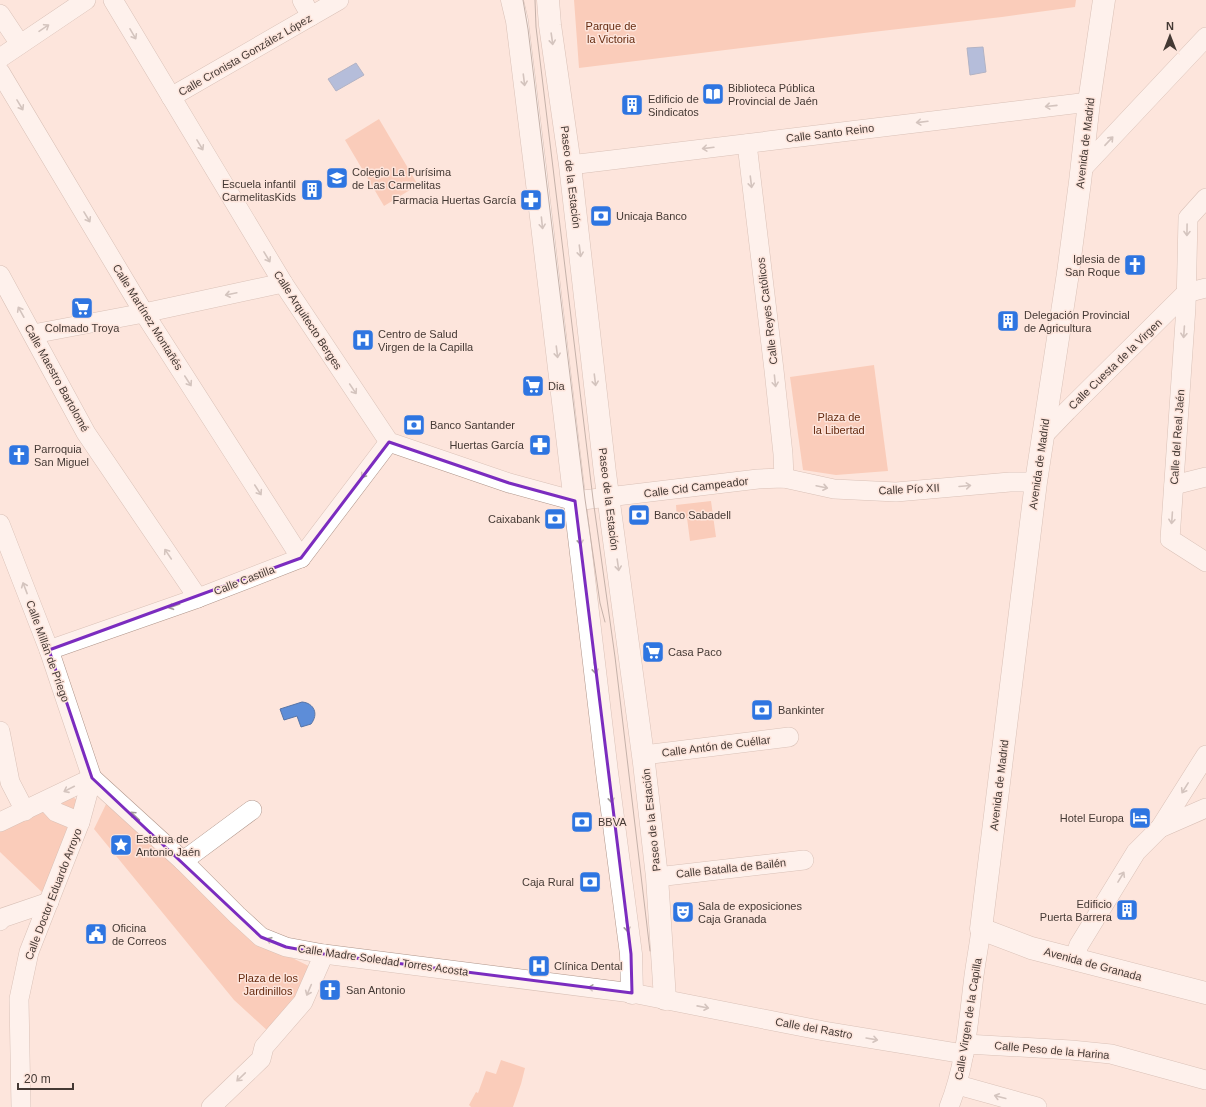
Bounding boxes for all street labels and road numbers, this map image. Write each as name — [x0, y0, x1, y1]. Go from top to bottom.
street label: Calle Cronista González López — [176, 12, 314, 98]
street label: Avenida de Madrid — [1073, 97, 1097, 189]
street label: Calle Santo Reino — [785, 122, 875, 144]
street label: Paseo de la Estación — [559, 125, 583, 229]
street label: Calle Reyes Católicos — [754, 256, 780, 365]
street label: Calle Martínez Montañés — [111, 262, 186, 372]
street label: Calle Arquitecto Berges — [272, 269, 345, 372]
street label: Calle Cuesta de la Virgen — [1066, 316, 1164, 412]
street label: Calle Maestro Bartolomé — [22, 322, 92, 434]
street label: Calle del Real Jaén — [1168, 389, 1186, 485]
street label: Avenida de Madrid — [1027, 418, 1051, 510]
street label: Paseo de la Estación — [597, 447, 621, 551]
street label: Calle Cid Campeador — [643, 475, 749, 499]
street label: Calle Pío XII — [878, 481, 940, 497]
street label: Calle Castilla — [212, 563, 277, 597]
street label: Calle Millán de Priego — [24, 599, 72, 703]
street label: Calle Antón de Cuéllar — [661, 733, 771, 759]
street label: Avenida de Madrid — [987, 739, 1011, 831]
street label: Paseo de la Estación — [640, 768, 662, 872]
street label: Calle Doctor Eduardo Arroyo — [22, 826, 84, 962]
street label: Calle Batalla de Bailén — [675, 856, 787, 880]
street label: Calle Madre Soledad Torres Acosta — [297, 942, 470, 978]
street label: Avenida de Granada — [1043, 945, 1144, 983]
street label: Calle Virgen de la Capilla — [952, 956, 984, 1081]
street label: Calle del Rastro — [774, 1015, 854, 1041]
street label: Calle Peso de la Harina — [994, 1039, 1111, 1061]

